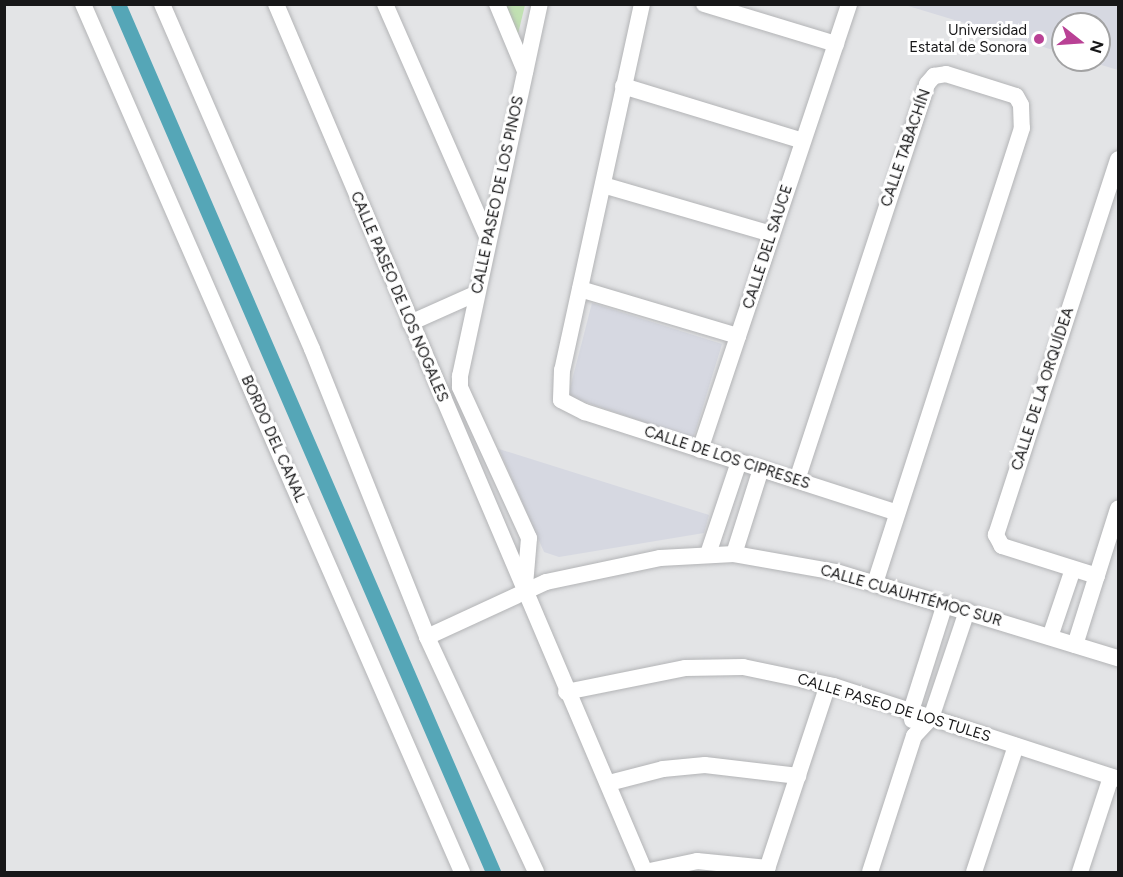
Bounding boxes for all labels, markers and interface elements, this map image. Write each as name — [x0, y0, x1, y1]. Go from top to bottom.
north arrow — [1051, 12, 1111, 72]
place label: Universidad Estatal de Sonora — [909, 21, 1027, 56]
marker: Universidad Estatal de Sonora — [1032, 32, 1046, 46]
text: N — [1086, 38, 1108, 56]
street label: CALLE TABACHÍN — [877, 87, 935, 209]
street label: CALLE PASEO DE LOS PINOS — [468, 95, 528, 295]
street label: CALLE DEL SAUCE — [739, 183, 797, 311]
street label: CALLE PASEO DE LOS NOGALES — [346, 189, 452, 405]
street label: CALLE DE LA ORQUÍDEA — [1008, 305, 1078, 473]
street label: BORDO DEL CANAL — [237, 373, 309, 505]
street label: CALLE DE LOS CIPRESES — [642, 423, 812, 493]
street label: CALLE CUAUHTÉMOC SUR — [818, 561, 1004, 631]
street label: CALLE PASEO DE LOS TULES — [795, 670, 993, 746]

